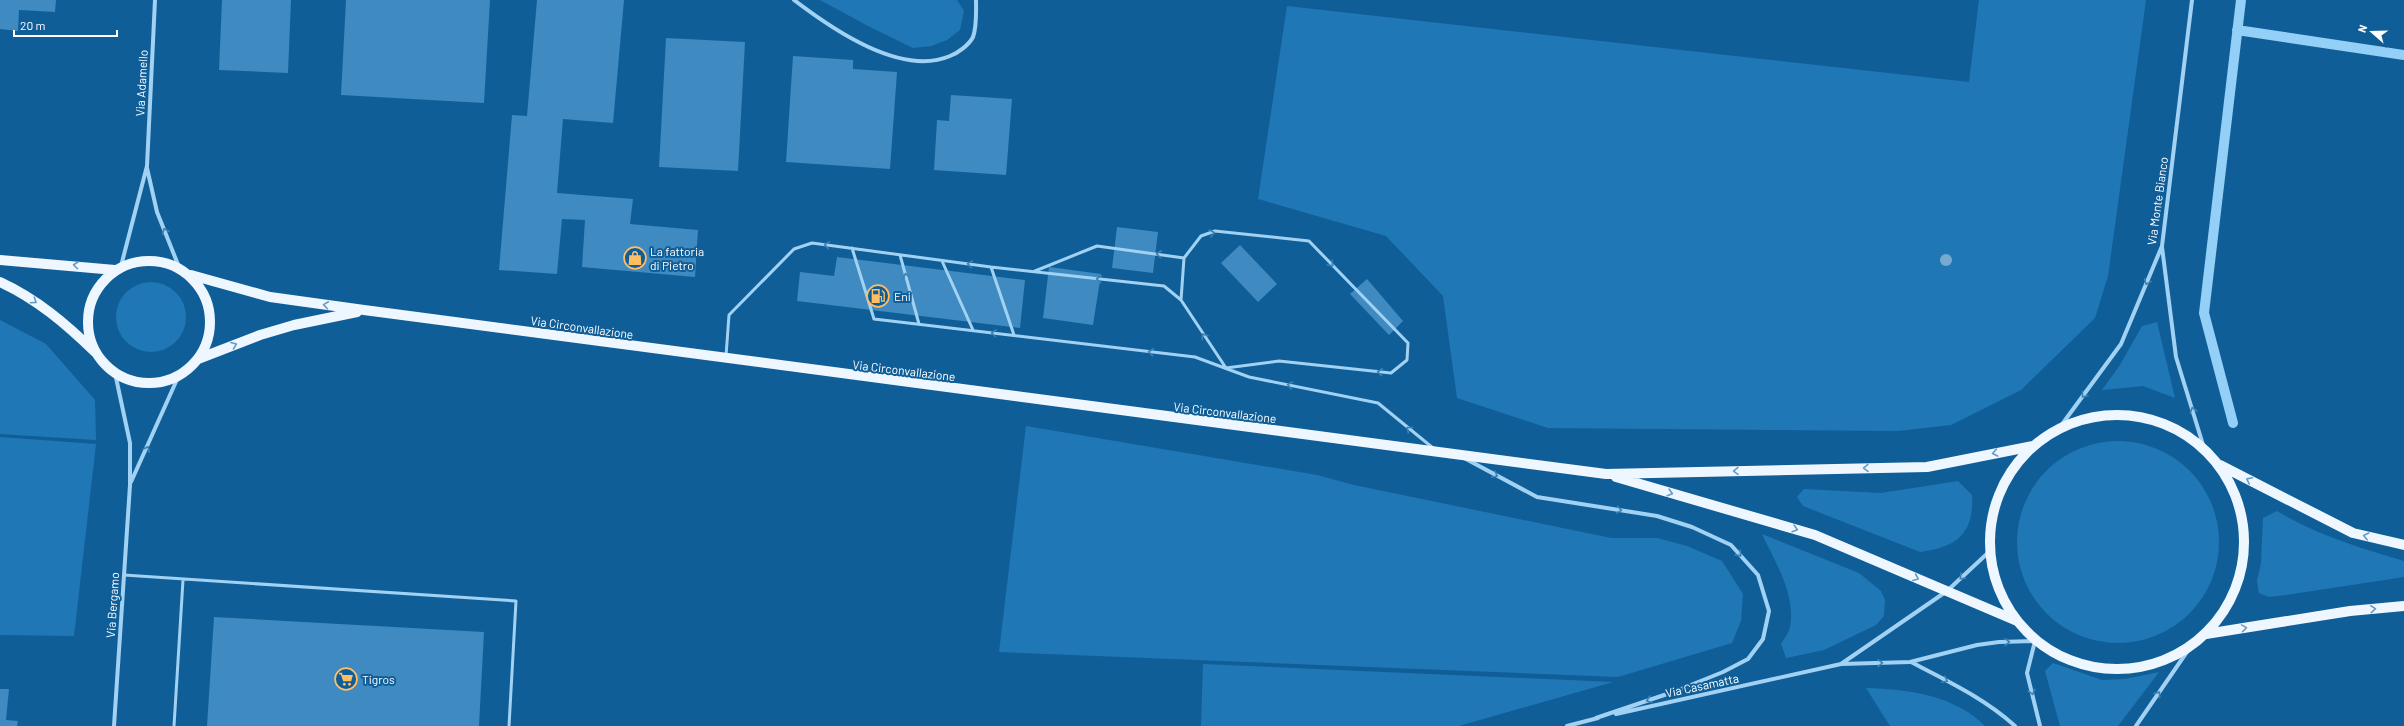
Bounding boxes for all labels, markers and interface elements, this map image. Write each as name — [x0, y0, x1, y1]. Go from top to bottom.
scale bar — [14, 12, 117, 38]
north arrow — [2352, 12, 2392, 52]
text: 20 m — [20, 18, 46, 32]
text: N — [2355, 23, 2369, 34]
street label: Via Adamello — [132, 49, 150, 117]
street label: Via Monte Bianco — [2144, 156, 2170, 246]
one-way arrow — [161, 227, 169, 234]
one-way arrow — [1208, 229, 1215, 238]
one-way arrow — [824, 241, 830, 250]
place label: La fattoria di Pietro — [650, 244, 704, 272]
shop icon: La fattoria di Pietro — [622, 245, 648, 271]
one-way arrow — [1156, 250, 1162, 259]
one-way arrow — [1326, 259, 1334, 267]
one-way arrow — [967, 260, 973, 269]
one-way arrow — [73, 261, 80, 270]
one-way arrow — [902, 273, 911, 280]
one-way arrow — [1096, 275, 1102, 284]
one-way arrow — [2144, 279, 2152, 286]
fuel station icon: Eni — [865, 283, 891, 309]
place label: Eni — [894, 289, 911, 303]
one-way arrow — [30, 297, 37, 304]
one-way arrow — [323, 301, 329, 310]
street label: Via Circonvallazione — [530, 313, 634, 341]
one-way arrow — [991, 329, 997, 338]
one-way arrow — [1202, 333, 1209, 340]
one-way arrow — [230, 342, 238, 350]
one-way arrow — [1148, 347, 1154, 356]
street label: Via Circonvallazione — [852, 357, 956, 383]
one-way arrow — [1377, 368, 1383, 377]
one-way arrow — [1287, 381, 1293, 390]
one-way arrow — [2082, 390, 2089, 397]
street label: Via Circonvallazione — [1173, 399, 1277, 425]
one-way arrow — [2189, 407, 2197, 414]
one-way arrow — [1407, 426, 1414, 433]
one-way arrow — [142, 446, 150, 454]
one-way arrow — [1992, 449, 1998, 457]
one-way arrow — [1863, 464, 1869, 472]
one-way arrow — [1733, 467, 1739, 475]
one-way arrow — [1491, 470, 1499, 477]
one-way arrow — [2246, 477, 2253, 485]
one-way arrow — [1667, 488, 1674, 497]
one-way arrow — [1616, 505, 1622, 514]
one-way arrow — [1791, 524, 1798, 533]
one-way arrow — [2363, 533, 2369, 541]
one-way arrow — [1734, 549, 1742, 557]
street label: Via Bergamo — [103, 572, 121, 638]
one-way arrow — [1959, 572, 1966, 579]
one-way arrow — [1911, 573, 1919, 581]
one-way arrow — [2370, 604, 2376, 613]
one-way arrow — [2241, 624, 2247, 633]
one-way arrow — [2004, 637, 2010, 646]
one-way arrow — [1877, 659, 1883, 667]
supermarket icon: Tigros — [333, 666, 359, 692]
street label: Via Casamatta — [1664, 670, 1740, 700]
place label: Tigros — [362, 672, 395, 686]
one-way arrow — [1941, 675, 1948, 683]
one-way arrow — [2027, 689, 2035, 696]
one-way arrow — [2153, 691, 2161, 698]
one-way arrow — [1645, 696, 1652, 704]

